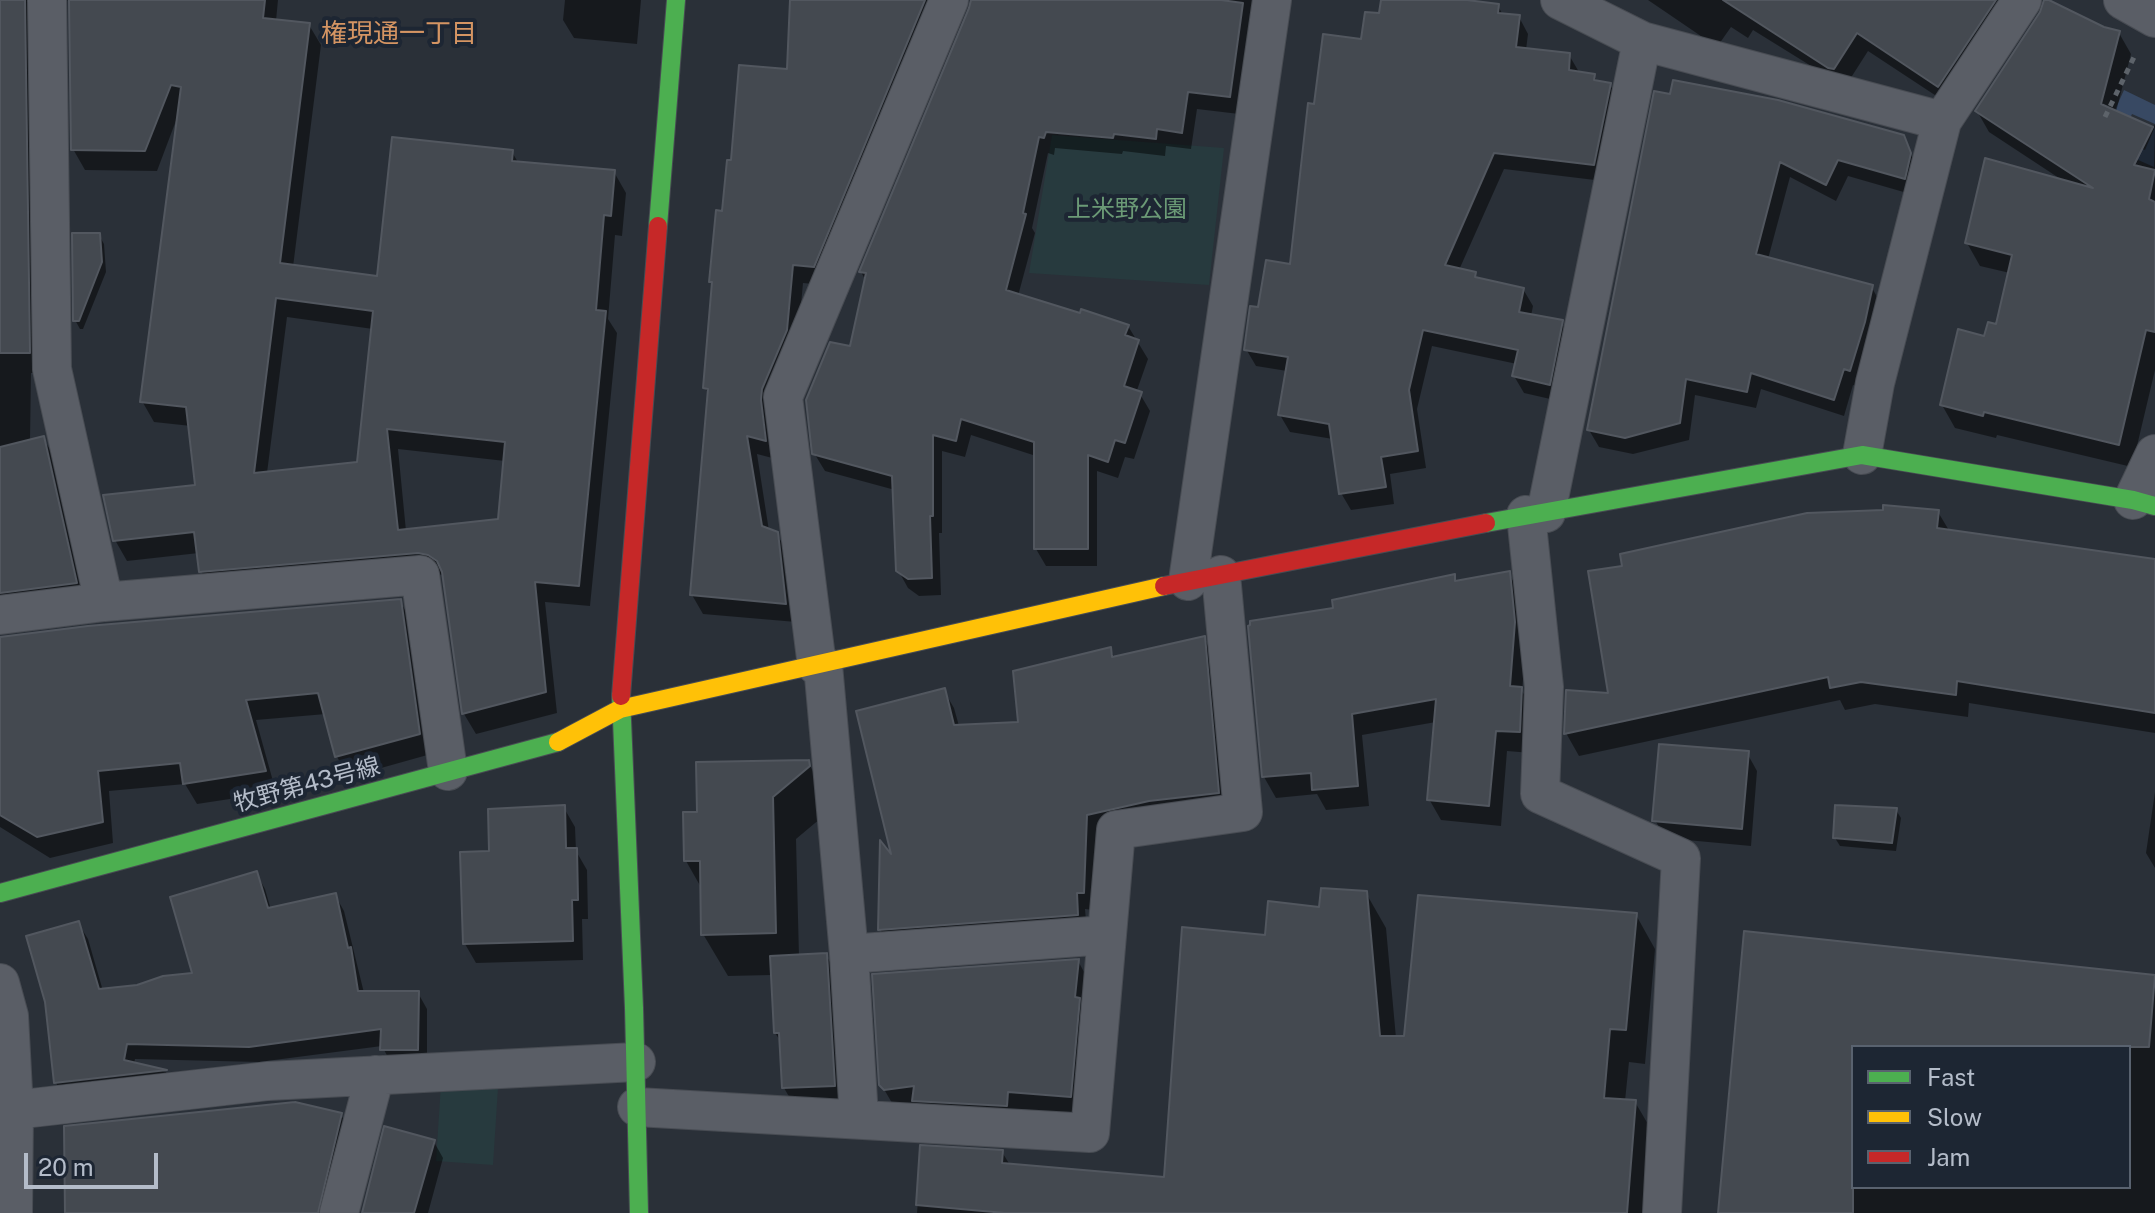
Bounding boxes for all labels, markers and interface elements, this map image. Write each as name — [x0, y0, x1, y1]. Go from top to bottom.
district label: 権現通一丁目 — [321, 18, 477, 50]
park label: 上米野公園 — [1067, 196, 1187, 224]
street label: 牧野第43号線 — [231, 752, 383, 818]
legend — [1851, 1045, 2131, 1189]
text: Fast — [1927, 1063, 1975, 1091]
text: Slow — [1927, 1103, 1982, 1131]
scale bar — [28, 1137, 162, 1187]
text: Jam — [1927, 1143, 1970, 1171]
text: 20 m — [38, 1153, 94, 1181]

